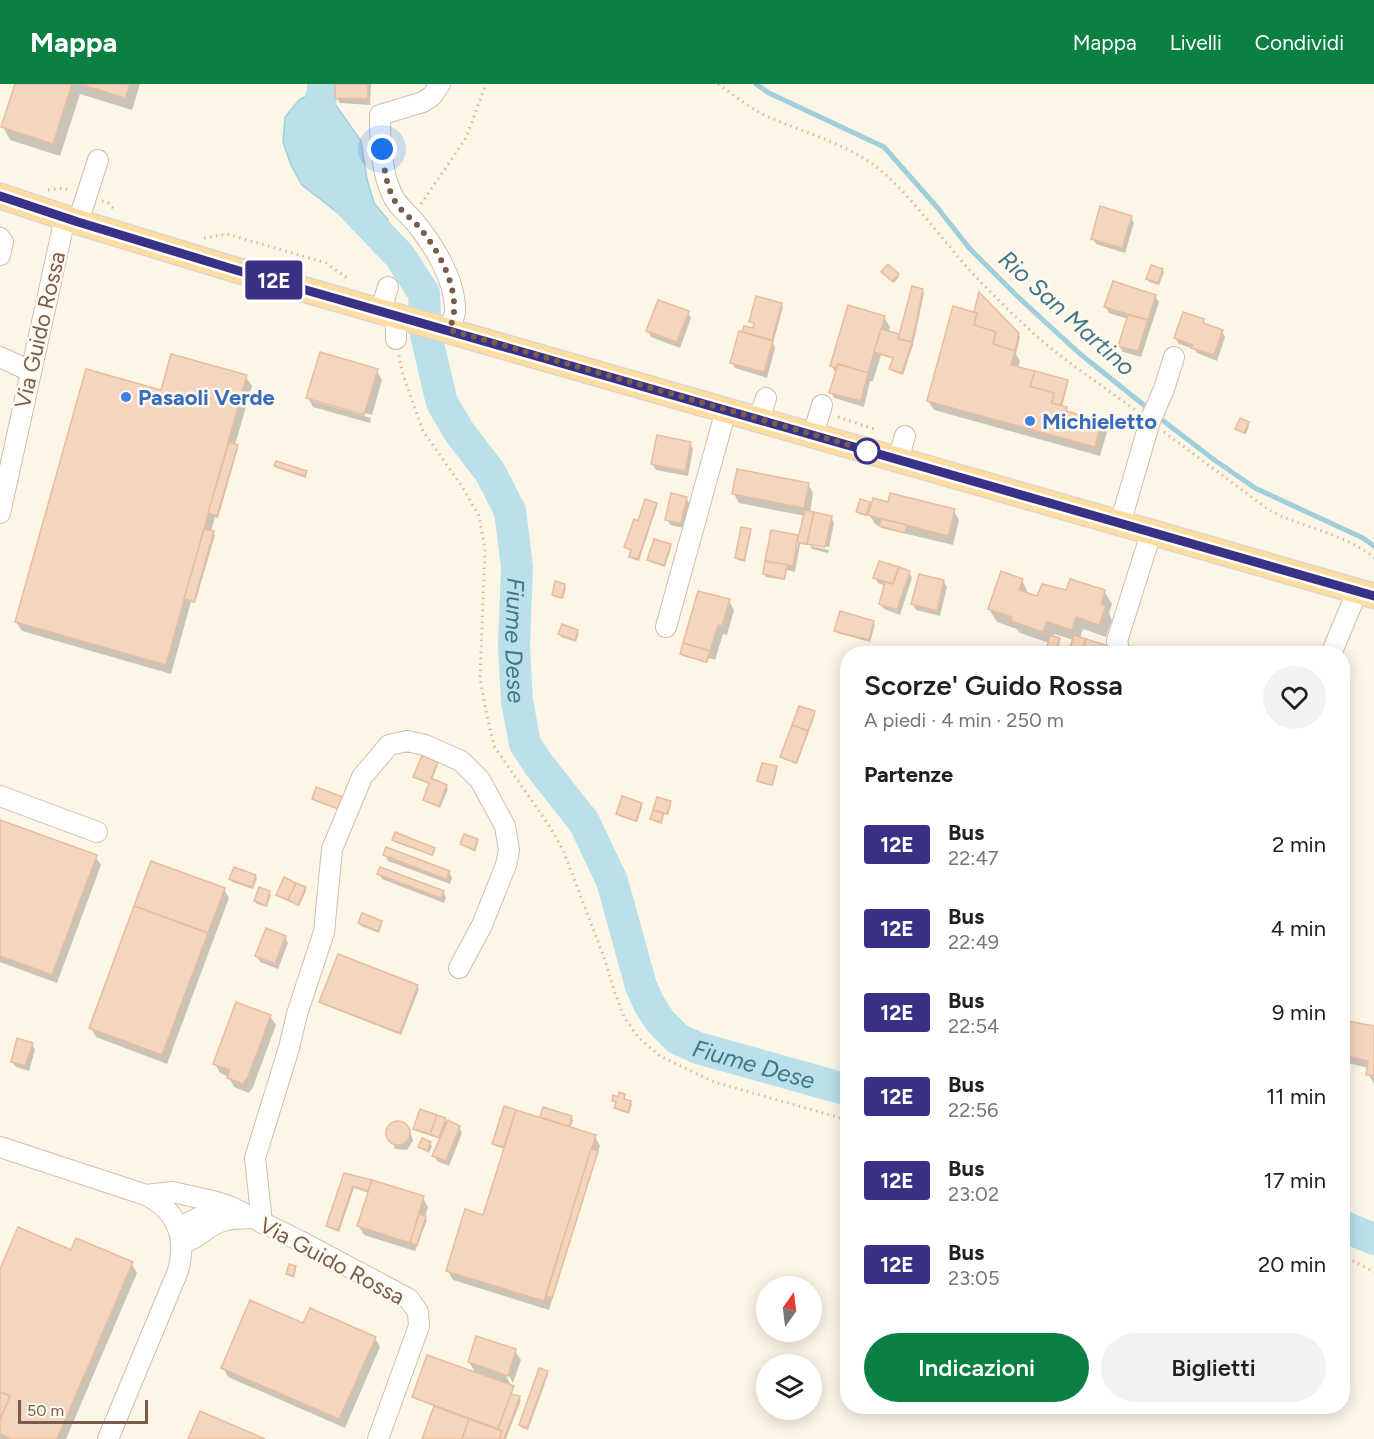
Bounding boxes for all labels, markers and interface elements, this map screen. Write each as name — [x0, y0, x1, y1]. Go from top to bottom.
text: Mappa — [30, 25, 118, 59]
text: Mappa — [1073, 30, 1137, 55]
text: Livelli — [1170, 30, 1222, 55]
text: Condividi — [1255, 30, 1344, 55]
your location — [367, 134, 397, 164]
water label: Rio San Martino — [993, 244, 1141, 382]
street label: Via Guido Rossa — [9, 249, 71, 411]
line badge: 12E — [240, 260, 308, 300]
text: 12E — [257, 268, 291, 293]
place label: Pasaoli Verde — [138, 384, 275, 411]
marker: Pasaoli Verde — [119, 390, 133, 404]
place label: Michieletto — [1042, 408, 1157, 435]
marker: Michieletto — [1023, 414, 1037, 428]
unlabelled marker — [854, 438, 880, 464]
water label: Fiume Dese — [499, 577, 532, 704]
button: heart — [1263, 666, 1326, 729]
text: Scorze' Guido Rossa — [864, 668, 1123, 702]
text: A piedi · 4 min · 250 m — [864, 708, 1064, 732]
text: Partenze — [864, 761, 953, 788]
text: Bus — [948, 819, 984, 846]
text: 2 min — [1272, 831, 1326, 858]
text: 12E — [880, 832, 914, 857]
text: 22:47 — [948, 846, 999, 870]
text: Bus — [948, 903, 984, 930]
text: 4 min — [1271, 915, 1326, 942]
text: 12E — [880, 916, 914, 941]
text: 22:49 — [948, 930, 999, 954]
text: Bus — [948, 987, 984, 1014]
text: 9 min — [1272, 999, 1326, 1026]
text: 12E — [880, 1000, 914, 1025]
text: 22:54 — [948, 1014, 999, 1038]
water label: Fiume Dese — [690, 1033, 818, 1095]
text: Bus — [948, 1071, 984, 1098]
text: 11 min — [1266, 1083, 1326, 1110]
text: 12E — [880, 1084, 914, 1109]
text: 22:56 — [948, 1098, 998, 1122]
text: Bus — [948, 1155, 984, 1182]
text: 17 min — [1264, 1167, 1326, 1194]
text: 12E — [880, 1168, 914, 1193]
text: 23:02 — [948, 1182, 999, 1206]
street label: Via Guido Rossa — [255, 1211, 409, 1311]
text: Bus — [948, 1239, 984, 1266]
text: 20 min — [1258, 1251, 1326, 1278]
text: 12E — [880, 1252, 914, 1277]
text: 23:05 — [948, 1266, 999, 1290]
north arrow — [756, 1276, 822, 1342]
map controls — [756, 1276, 822, 1420]
button: Indicazioni — [864, 1333, 1089, 1402]
button: Biglietti — [1101, 1333, 1326, 1402]
button: layers — [756, 1354, 822, 1420]
scale bar — [18, 1397, 148, 1424]
text: 50 m — [27, 1401, 64, 1420]

